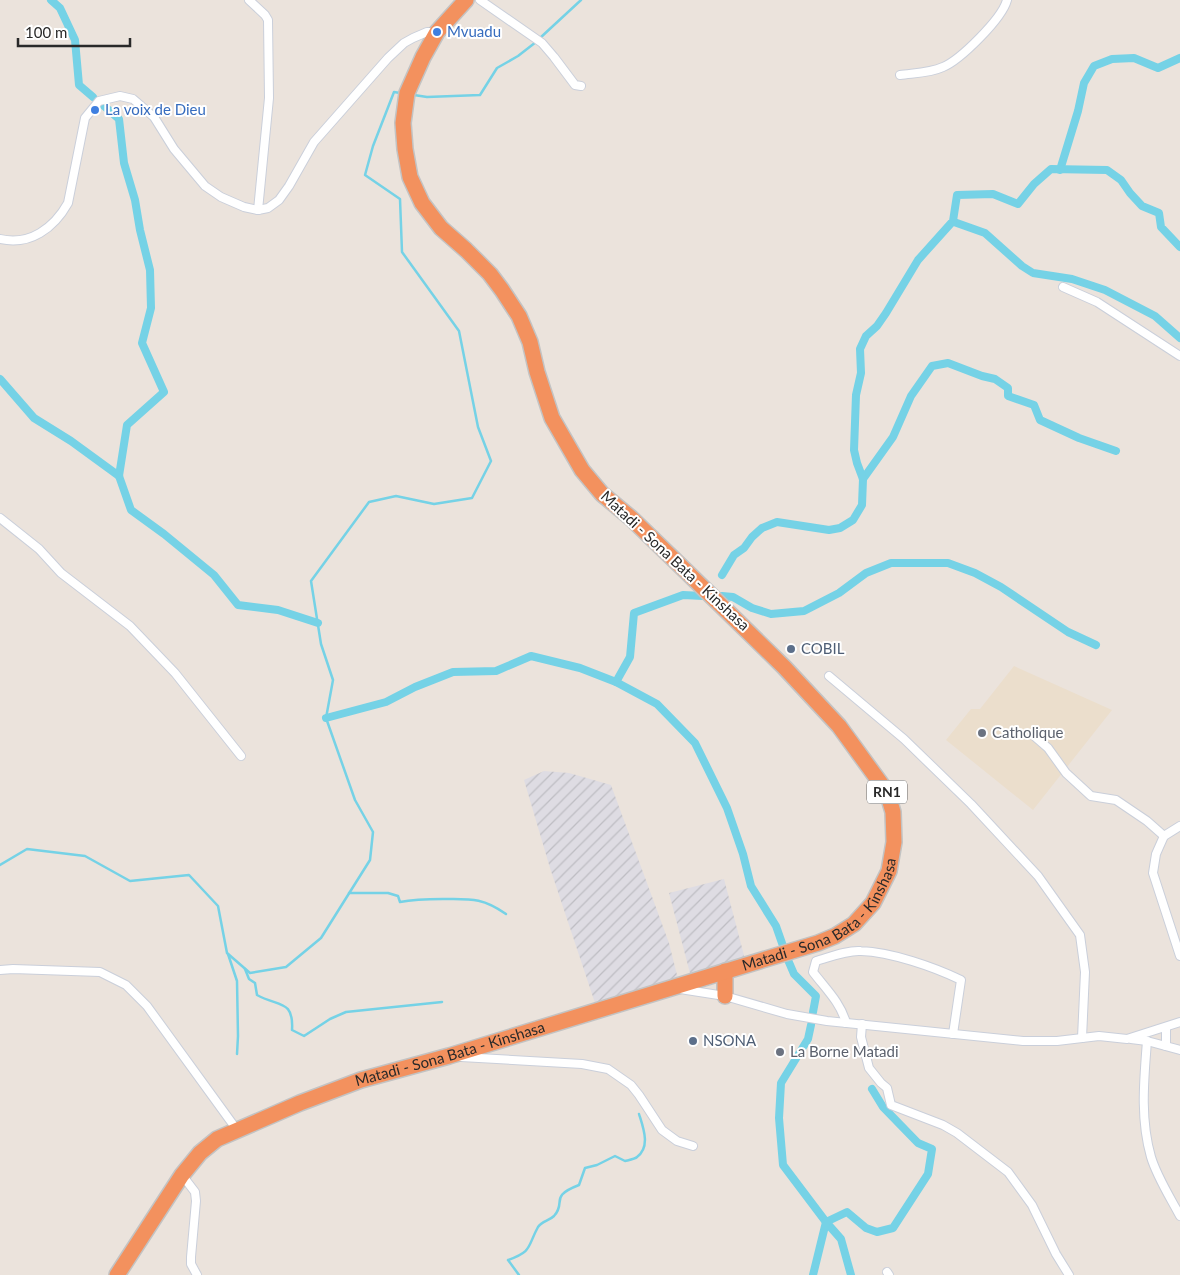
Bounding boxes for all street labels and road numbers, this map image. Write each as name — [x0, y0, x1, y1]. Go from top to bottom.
street label: Matadi - Sona Bata - Kinshasa — [598, 487, 754, 634]
road number: RN1 — [867, 780, 907, 804]
street label: Matadi - Sona Bata - Kinshasa — [740, 857, 899, 974]
street label: Matadi - Sona Bata - Kinshasa — [353, 1017, 547, 1089]

